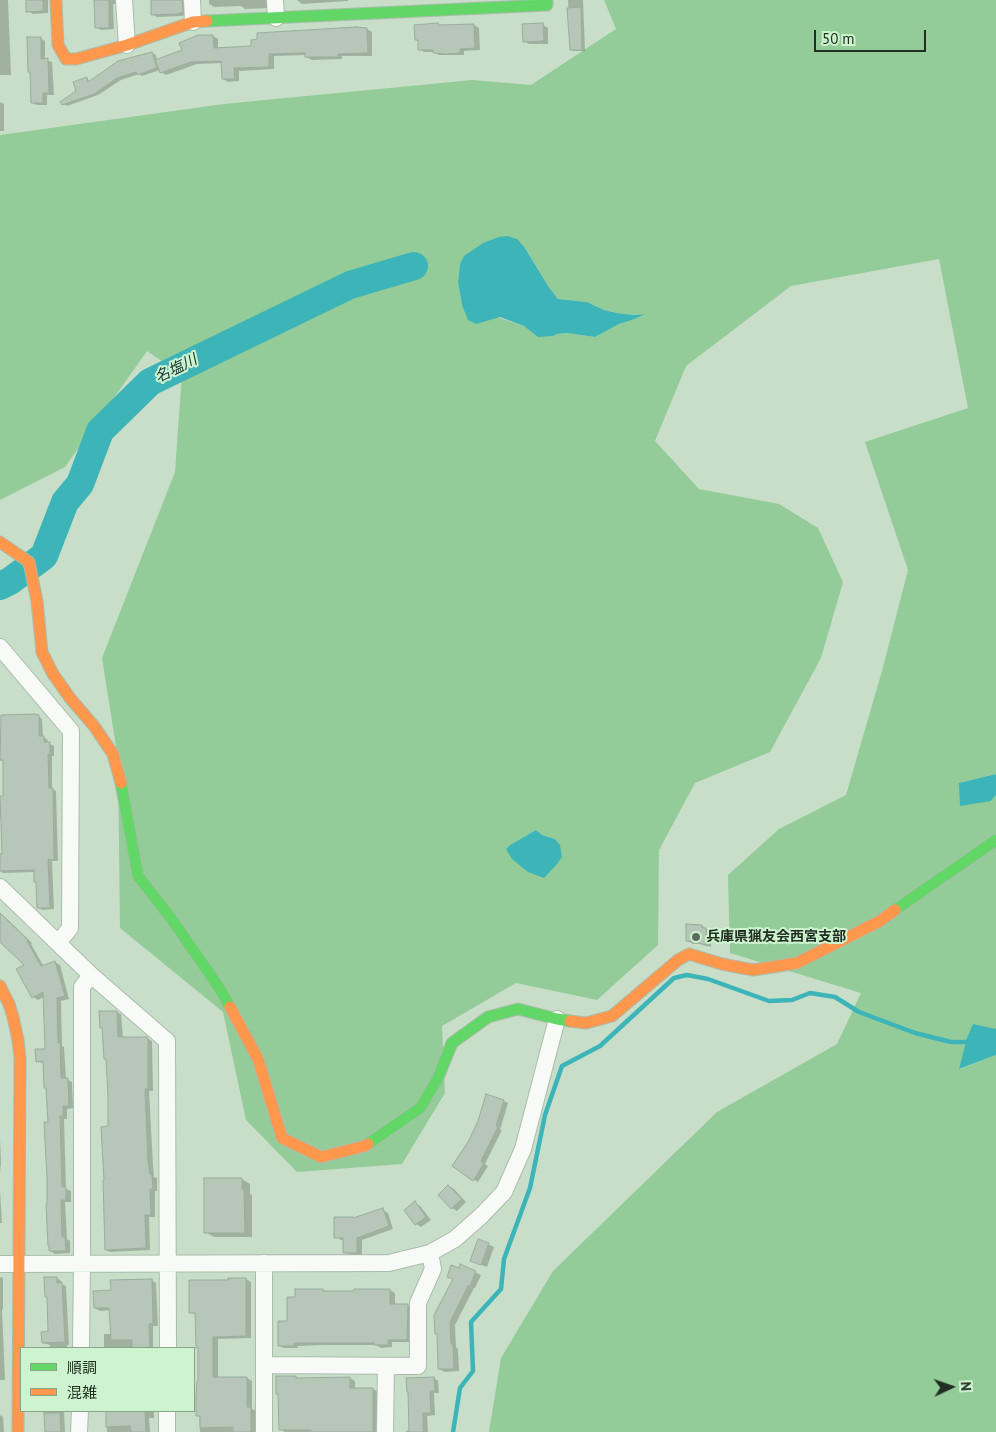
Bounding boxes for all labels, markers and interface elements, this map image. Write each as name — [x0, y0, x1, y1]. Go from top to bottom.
scale bar — [816, 20, 928, 52]
text: 50 m — [822, 29, 855, 48]
water label: 名塩川 — [152, 351, 200, 387]
place label: 兵庫県猟友会西宮支部 — [706, 929, 846, 945]
marker: 兵庫県猟友会西宮支部 — [690, 931, 702, 943]
legend — [20, 1347, 195, 1412]
text: 順調 — [67, 1358, 97, 1377]
north arrow — [926, 1362, 976, 1412]
text: N — [957, 1381, 975, 1391]
text: 混雑 — [67, 1383, 97, 1402]

